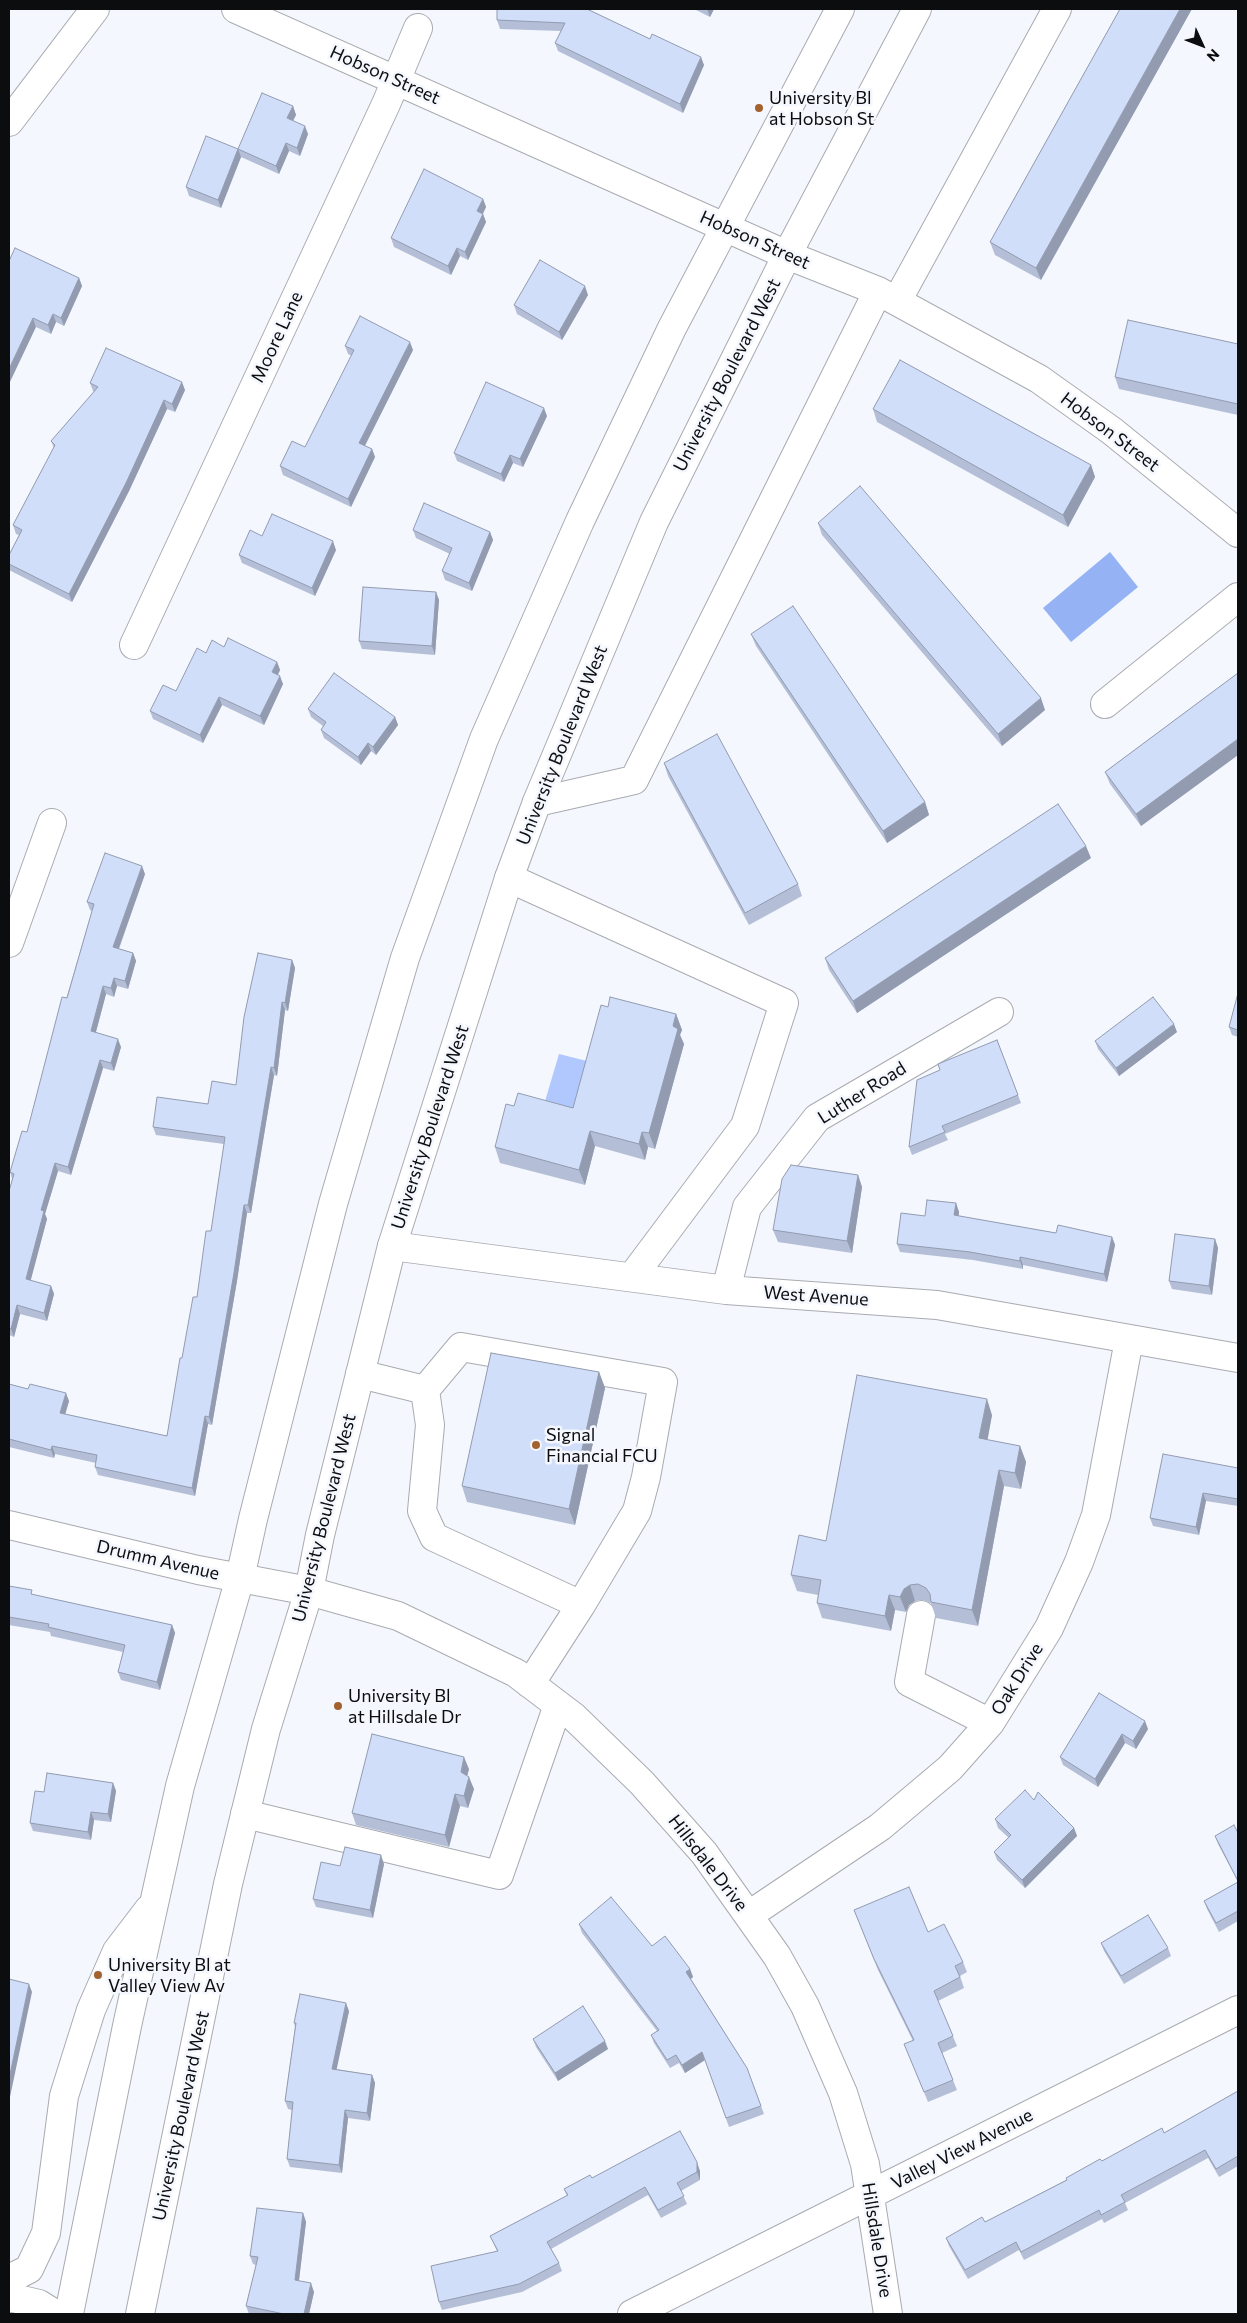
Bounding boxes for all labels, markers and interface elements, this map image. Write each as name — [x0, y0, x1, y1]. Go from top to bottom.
north arrow — [1177, 20, 1227, 70]
street label: Hobson Street — [327, 41, 443, 109]
text: N — [1204, 46, 1223, 65]
place label: University Bl at Hobson St — [769, 87, 874, 130]
marker: University Bl at Hobson St — [753, 102, 765, 114]
street label: Hobson Street — [697, 206, 813, 274]
street label: University Boulevard West — [669, 275, 785, 475]
street label: Moore Lane — [246, 288, 308, 386]
street label: Hobson Street — [1056, 388, 1164, 476]
street label: University Boulevard West — [512, 642, 612, 848]
street label: University Boulevard West — [387, 1022, 473, 1232]
street label: Luther Road — [814, 1057, 910, 1129]
street label: West Avenue — [763, 1282, 869, 1310]
street label: University Boulevard West — [288, 1412, 360, 1624]
place label: Signal Financial FCU — [546, 1424, 658, 1466]
marker: Signal Financial FCU — [530, 1439, 542, 1451]
street label: Drumm Avenue — [94, 1535, 222, 1585]
street label: Oak Drive — [986, 1639, 1048, 1719]
place label: University Bl at Hillsdale Dr — [348, 1685, 461, 1728]
marker: University Bl at Hillsdale Dr — [332, 1700, 344, 1712]
street label: Hillsdale Drive — [664, 1811, 752, 1915]
place label: University Bl at Valley View Av — [108, 1954, 231, 1996]
marker: University Bl at Valley View Av — [92, 1969, 104, 1981]
street label: University Boulevard West — [148, 2009, 214, 2223]
street label: Valley View Avenue — [888, 2104, 1036, 2194]
street label: Hillsdale Drive — [857, 2181, 897, 2299]

